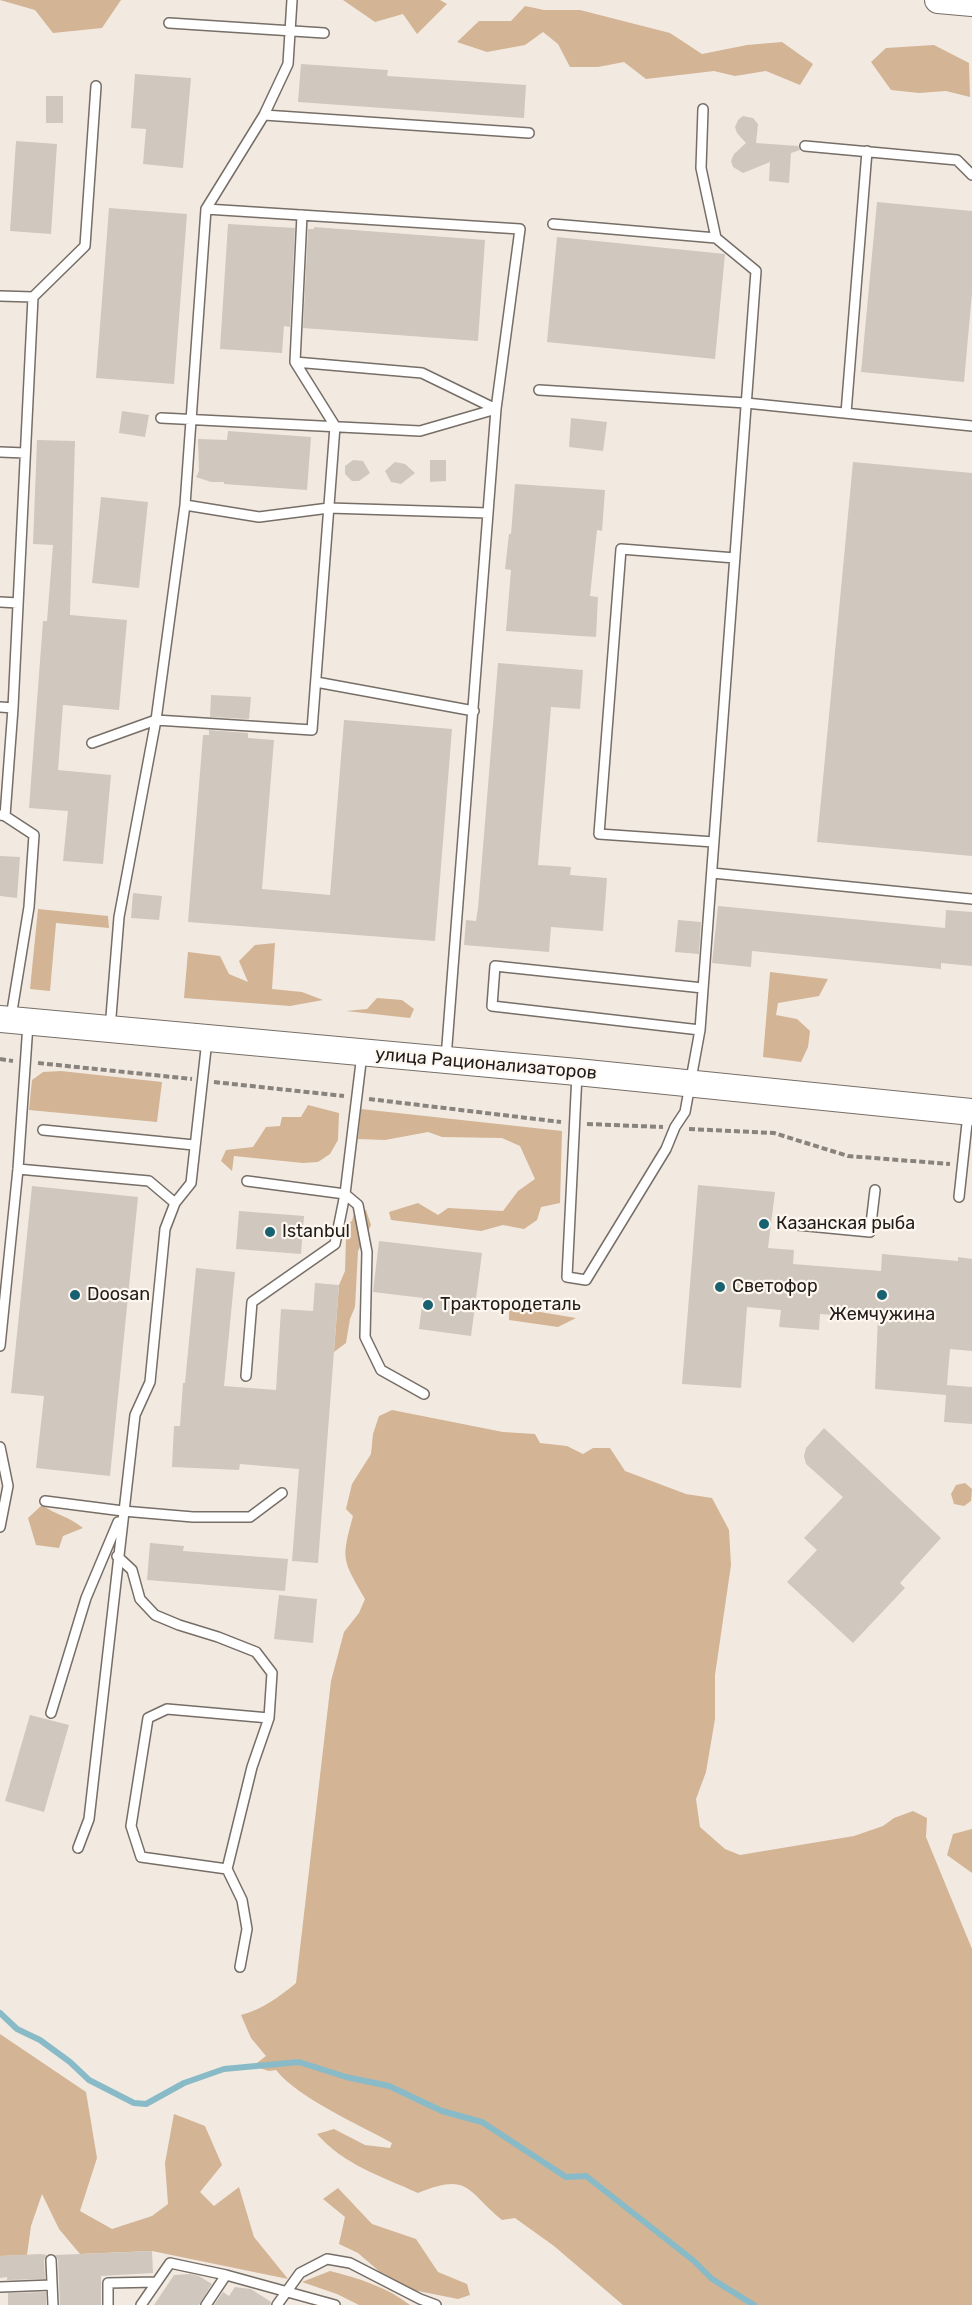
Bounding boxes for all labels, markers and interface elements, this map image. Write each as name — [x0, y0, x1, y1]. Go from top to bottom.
street label: улица Рационализаторов — [374, 1044, 598, 1084]
place label: Казанская рыба — [776, 1213, 915, 1235]
marker: Казанская рыба — [757, 1217, 771, 1231]
place label: Istanbul — [282, 1221, 350, 1243]
marker: Istanbul — [263, 1225, 277, 1239]
place label: Светофор — [732, 1276, 818, 1298]
marker: Светофор — [713, 1280, 727, 1294]
place label: Doosan — [87, 1284, 150, 1306]
marker: Doosan — [68, 1288, 82, 1302]
marker: Жемчужина — [875, 1288, 889, 1302]
place label: Трактородеталь — [440, 1294, 581, 1316]
marker: Трактородеталь — [421, 1298, 435, 1312]
place label: Жемчужина — [829, 1304, 935, 1326]

